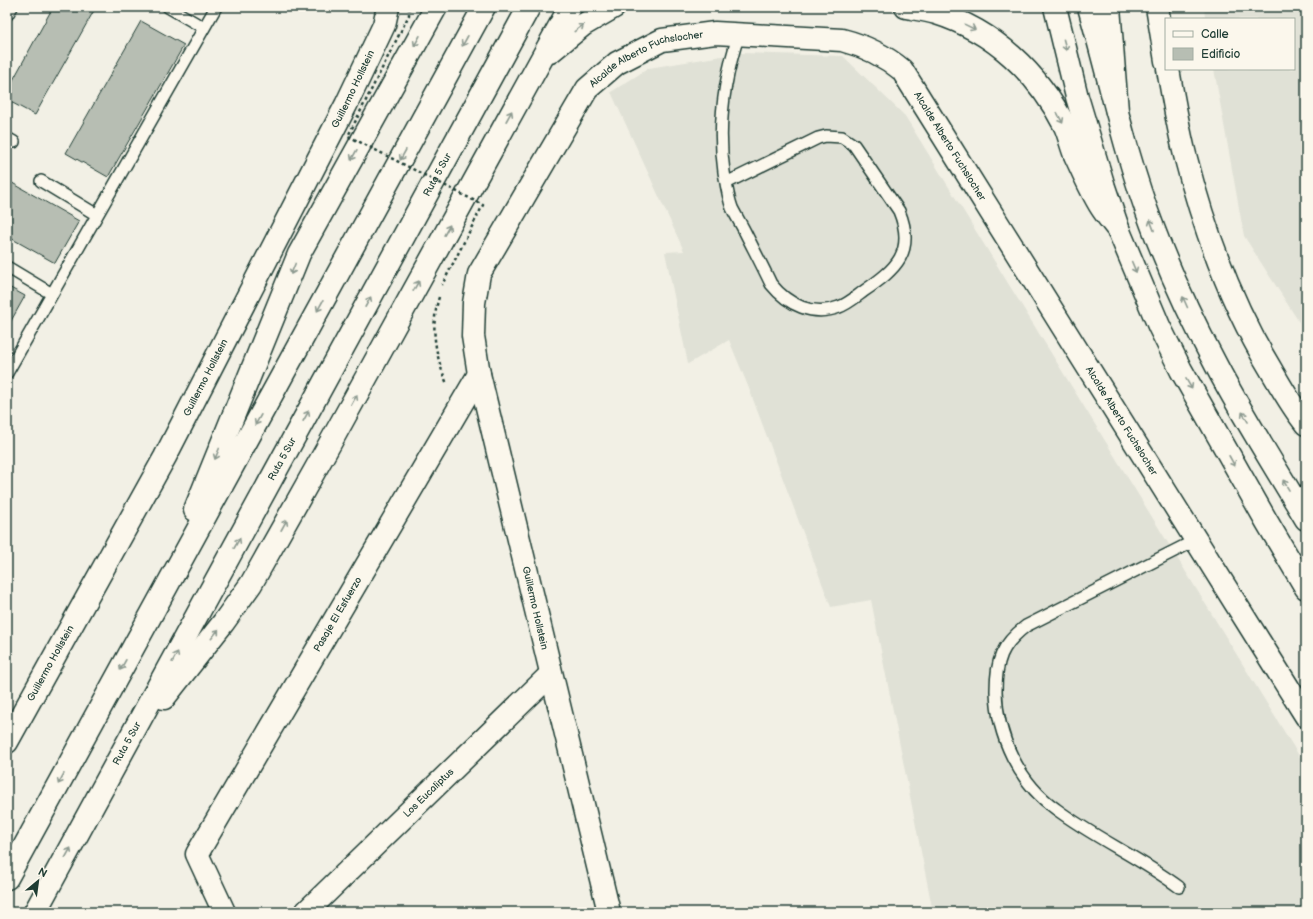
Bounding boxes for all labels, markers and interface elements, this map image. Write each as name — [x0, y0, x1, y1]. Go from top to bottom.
legend — [1165, 18, 1295, 70]
one-way arrow — [574, 24, 585, 32]
one-way arrow — [964, 24, 976, 31]
text: Calle — [1201, 27, 1229, 42]
street label: Alcalde Alberto Fuchslocher — [587, 29, 704, 90]
one-way arrow — [413, 35, 421, 47]
one-way arrow — [461, 35, 468, 47]
one-way arrow — [1061, 38, 1069, 51]
text: Edificio — [1201, 47, 1241, 62]
street label: Guillermo Hollstein — [329, 48, 377, 130]
street label: Alcalde Alberto Fuchslocher — [911, 89, 988, 203]
one-way arrow — [506, 110, 514, 122]
one-way arrow — [1057, 111, 1064, 123]
one-way arrow — [350, 149, 357, 161]
one-way arrow — [398, 149, 406, 161]
street label: Ruta 5 Sur — [421, 151, 454, 198]
one-way arrow — [1148, 218, 1155, 231]
one-way arrow — [443, 224, 451, 236]
one-way arrow — [1131, 260, 1138, 272]
one-way arrow — [288, 263, 296, 275]
one-way arrow — [413, 280, 421, 292]
one-way arrow — [365, 296, 372, 308]
one-way arrow — [1181, 297, 1188, 309]
one-way arrow — [316, 300, 323, 312]
street label: Guillermo Hollstein — [181, 337, 231, 418]
street label: Alcalde Alberto Fuchslocher — [1083, 364, 1160, 478]
one-way arrow — [1186, 378, 1194, 390]
one-way arrow — [351, 394, 358, 406]
one-way arrow — [303, 411, 310, 423]
one-way arrow — [1241, 411, 1249, 423]
one-way arrow — [253, 414, 261, 426]
street label: Ruta 5 Sur — [266, 435, 299, 483]
one-way arrow — [213, 448, 221, 460]
one-way arrow — [1229, 455, 1237, 467]
one-way arrow — [1282, 480, 1290, 491]
one-way arrow — [280, 519, 288, 531]
one-way arrow — [234, 537, 241, 549]
street label: Guillermo Hollstein — [520, 565, 550, 651]
street label: Pasaje El Esfuerzo — [311, 574, 365, 654]
street label: Guillermo Hollstein — [25, 623, 77, 703]
one-way arrow — [211, 628, 220, 639]
one-way arrow — [171, 651, 179, 663]
one-way arrow — [119, 659, 127, 671]
street label: Ruta 5 Sur — [110, 719, 144, 767]
street label: Los Eucaliptus — [401, 766, 456, 820]
one-way arrow — [57, 773, 64, 785]
one-way arrow — [64, 847, 72, 859]
north arrow — [18, 861, 58, 901]
text: N — [36, 865, 49, 880]

